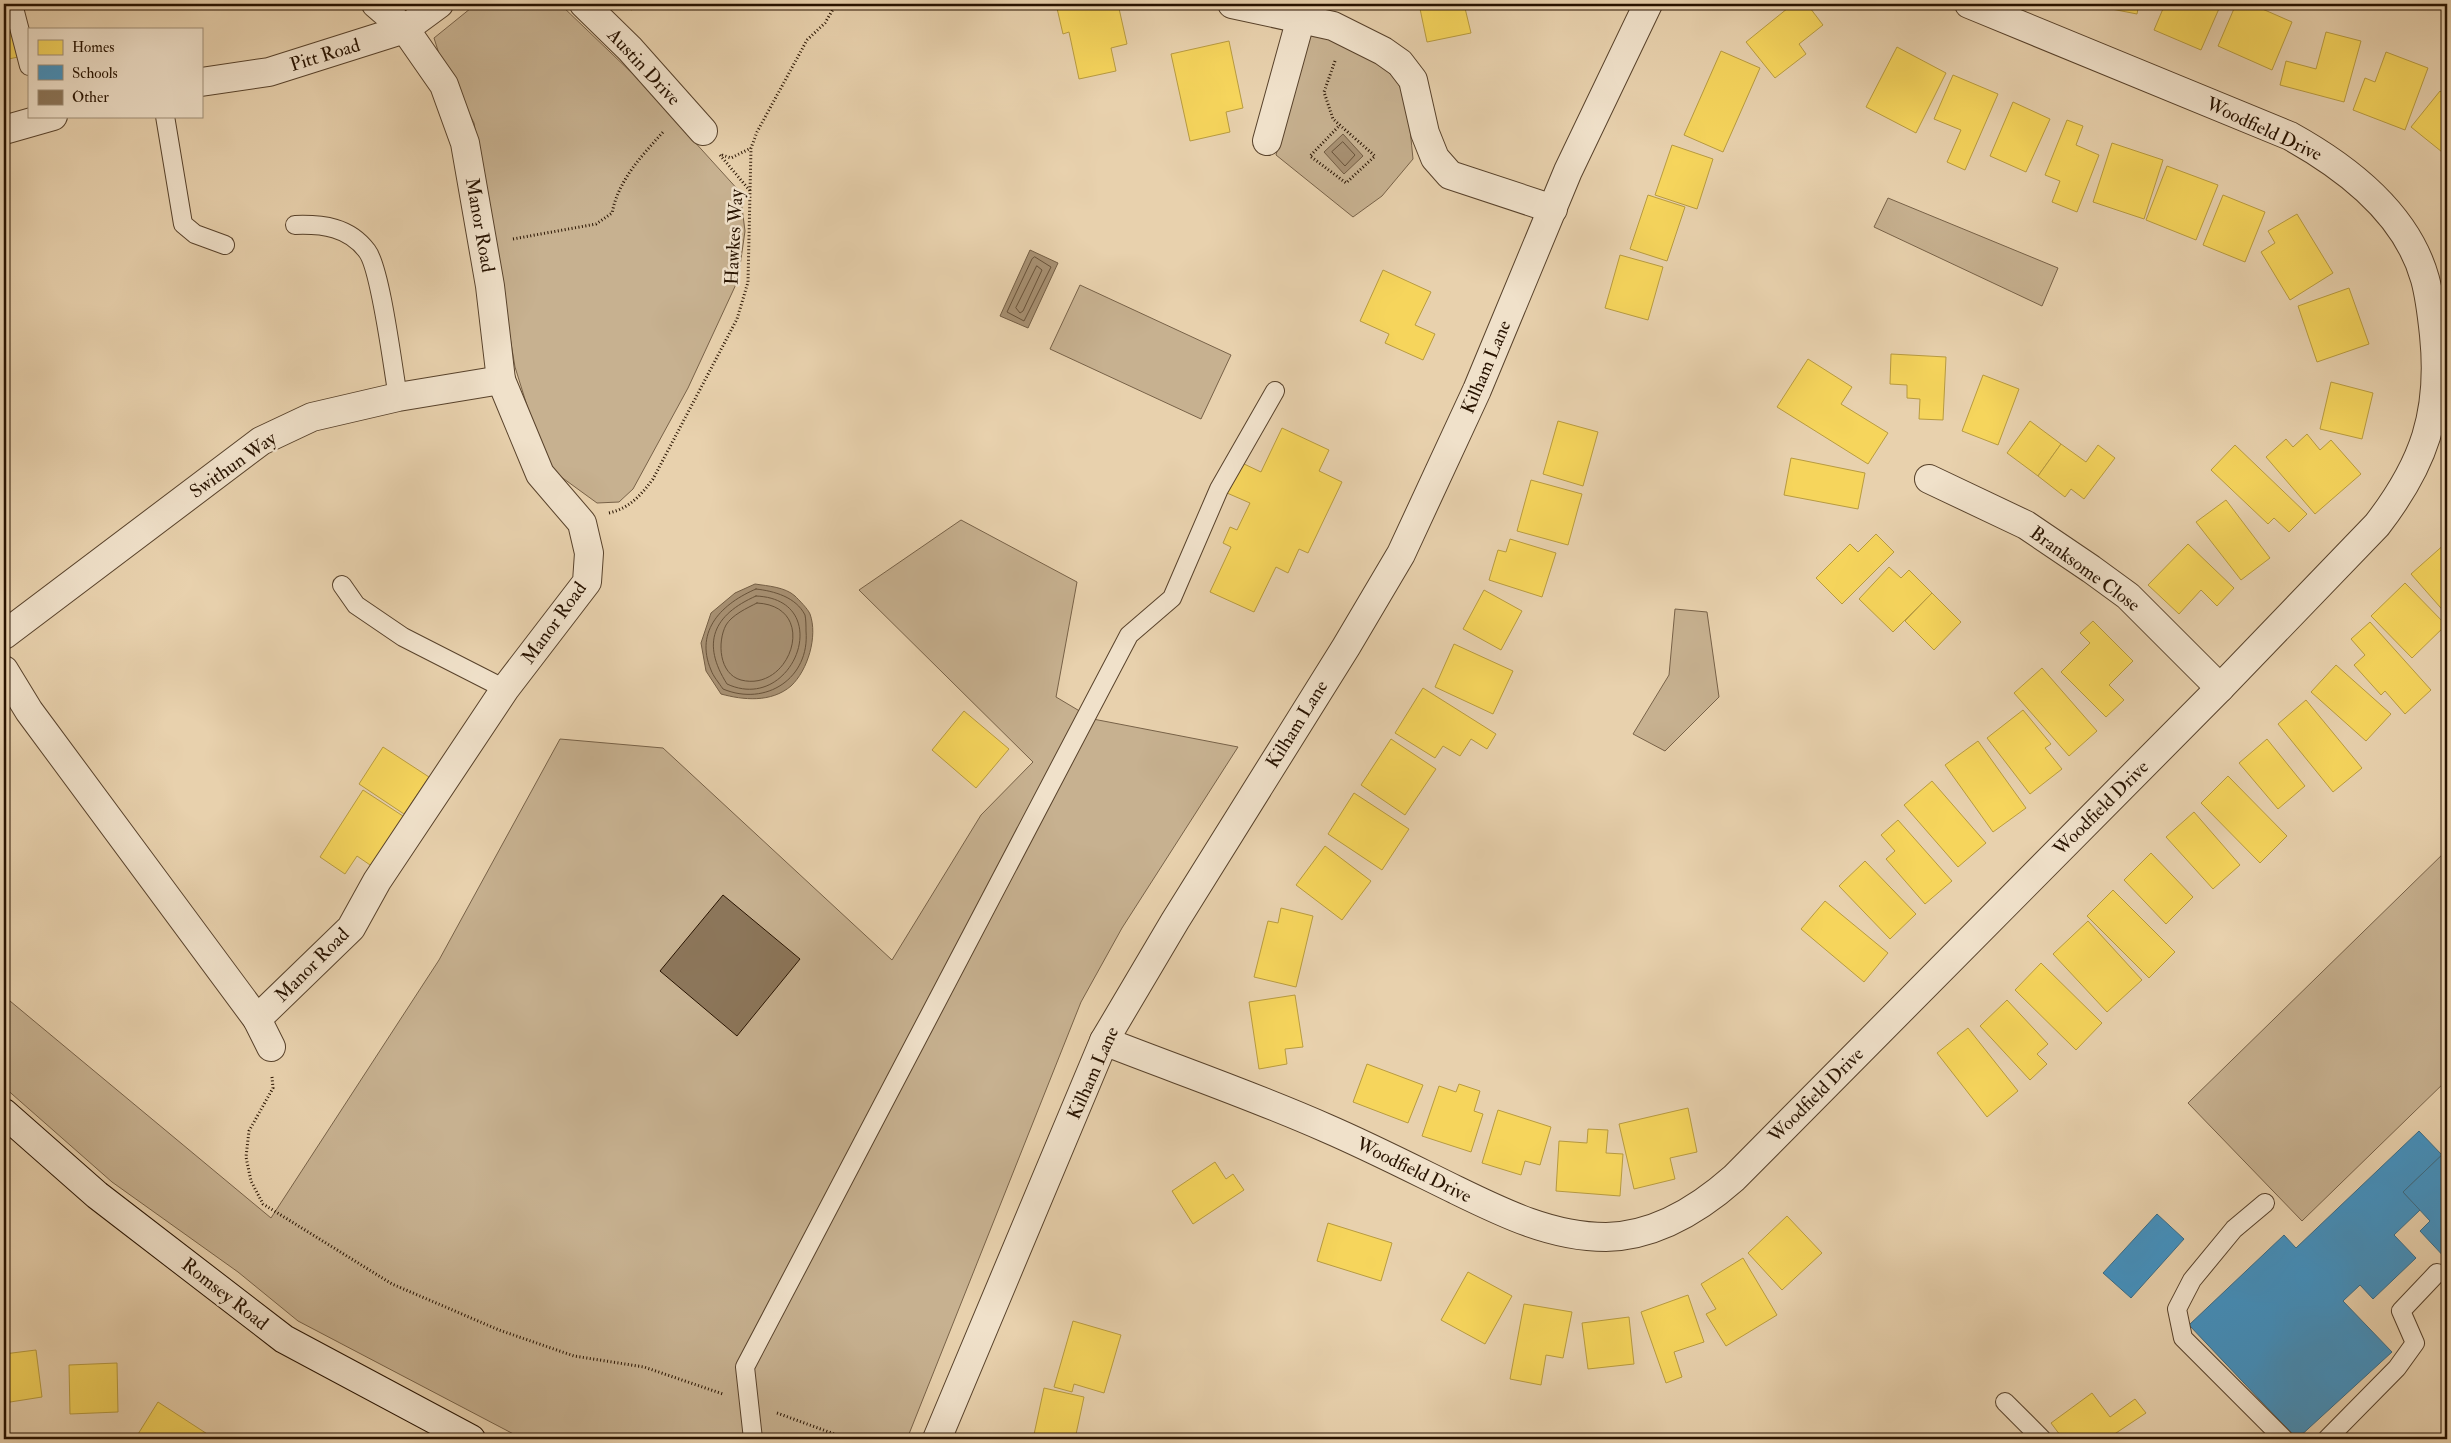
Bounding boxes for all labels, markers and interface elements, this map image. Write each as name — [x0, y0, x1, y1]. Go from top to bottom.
street label: Austin Drive — [602, 23, 686, 111]
legend — [28, 28, 202, 118]
street label: Pitt Road — [287, 33, 364, 77]
text: Homes — [72, 38, 114, 57]
text: Schools — [72, 64, 118, 83]
text: Other — [72, 88, 109, 107]
street label: Woodfield Drive — [2201, 91, 2326, 166]
street label: Manor Road — [460, 176, 500, 275]
street label: Hawkes Way — [720, 188, 749, 285]
street label: Kilham Lane — [1456, 317, 1516, 417]
street label: Swithun Way — [185, 426, 281, 504]
street label: Branksome Close — [2025, 521, 2145, 617]
street label: Manor Road — [516, 577, 592, 669]
street label: Kilham Lane — [1261, 676, 1333, 772]
street label: Woodfield Drive — [2047, 755, 2154, 862]
street label: Manor Road — [270, 922, 355, 1007]
street label: Kilham Lane — [1062, 1023, 1124, 1123]
street label: Woodfield Drive — [1762, 1042, 1869, 1149]
street label: Woodfield Drive — [1352, 1131, 1476, 1208]
street label: Romsey Road — [177, 1253, 274, 1336]

